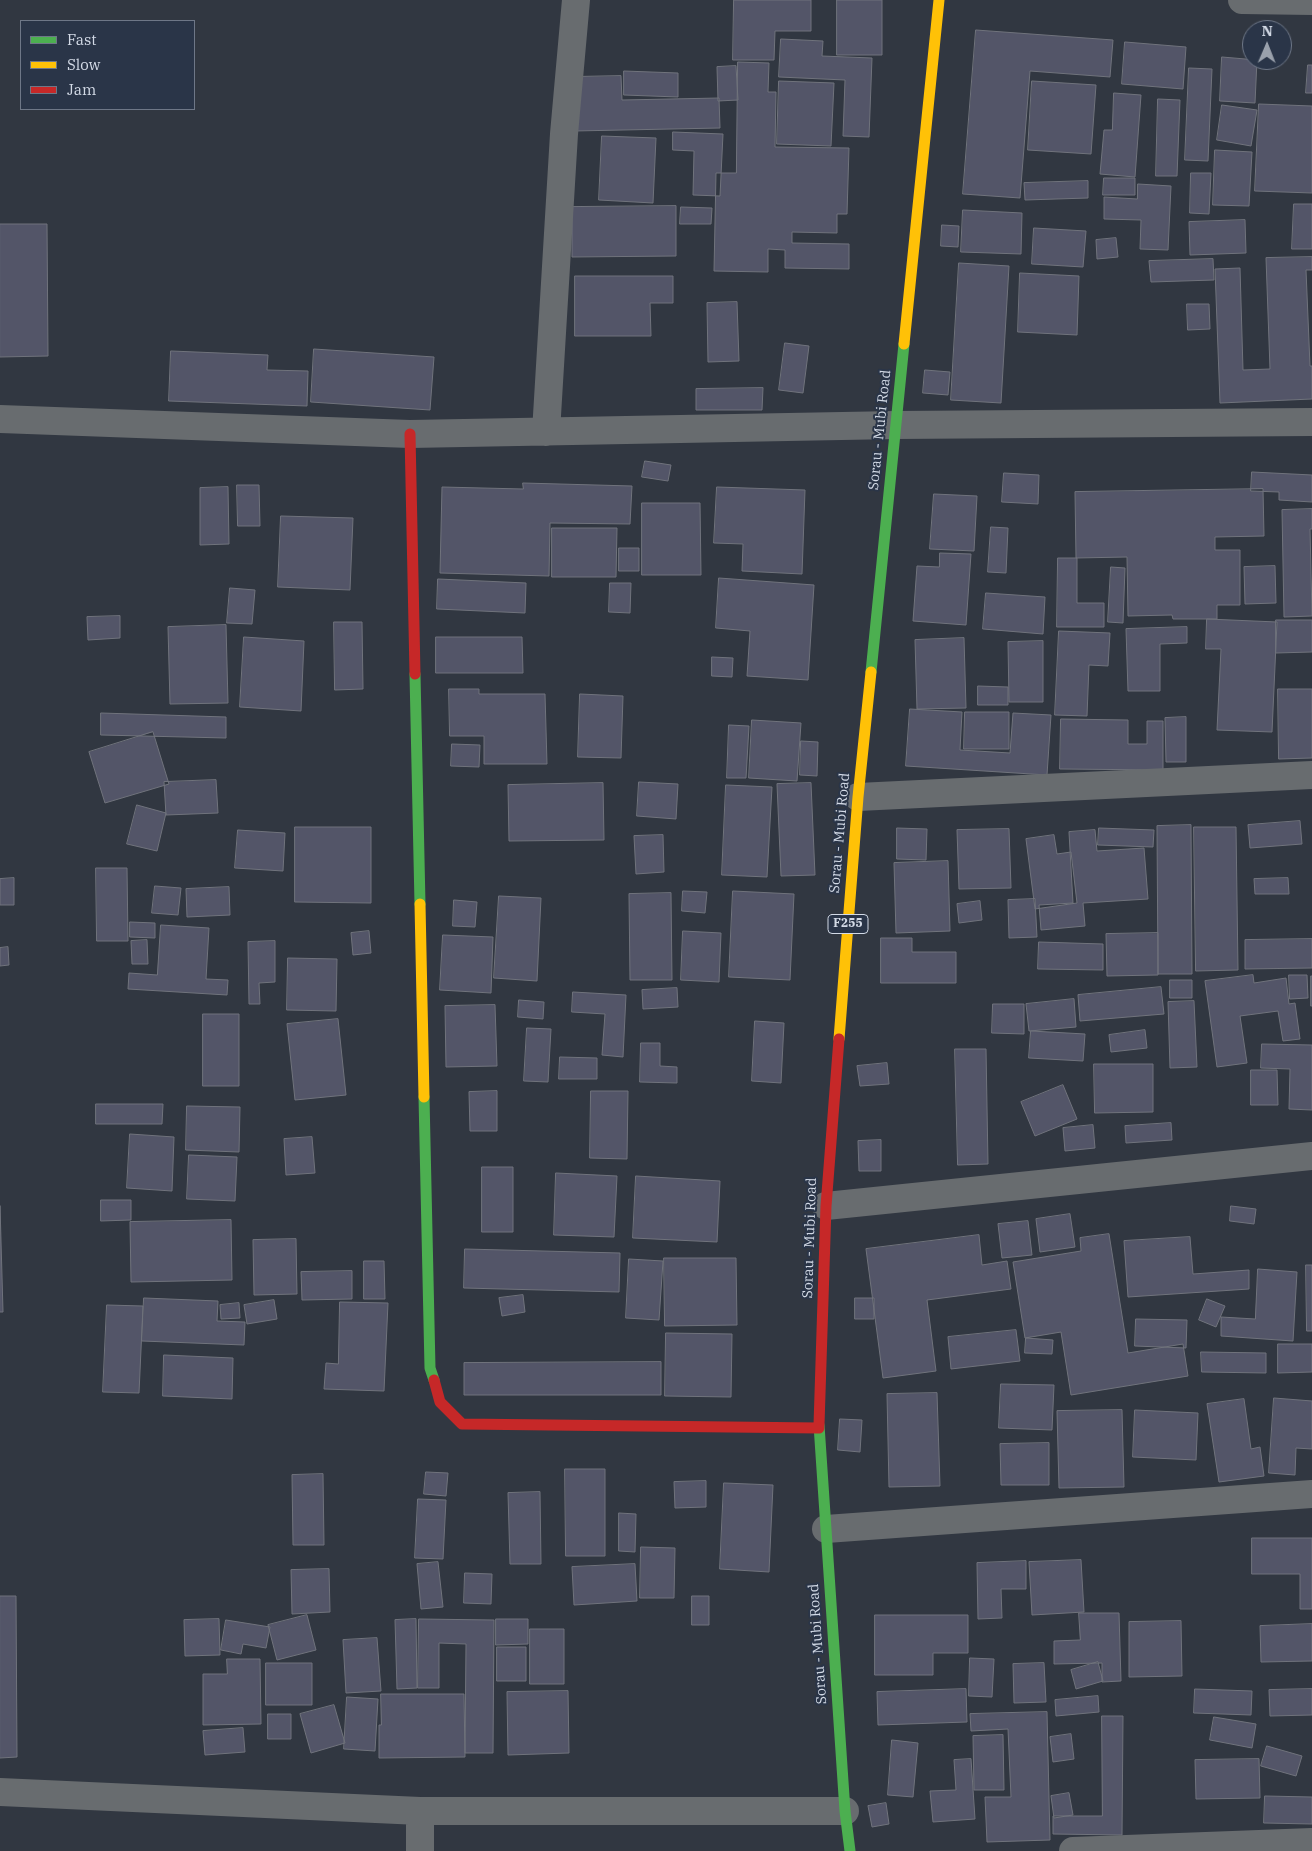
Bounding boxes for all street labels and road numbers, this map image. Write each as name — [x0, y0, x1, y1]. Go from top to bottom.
street label: Sorau - Mubi Road — [865, 369, 895, 491]
street label: Sorau - Mubi Road — [826, 772, 854, 894]
road number: F255 — [828, 914, 868, 934]
street label: Sorau - Mubi Road — [799, 1177, 821, 1299]
street label: Sorau - Mubi Road — [805, 1583, 831, 1705]

